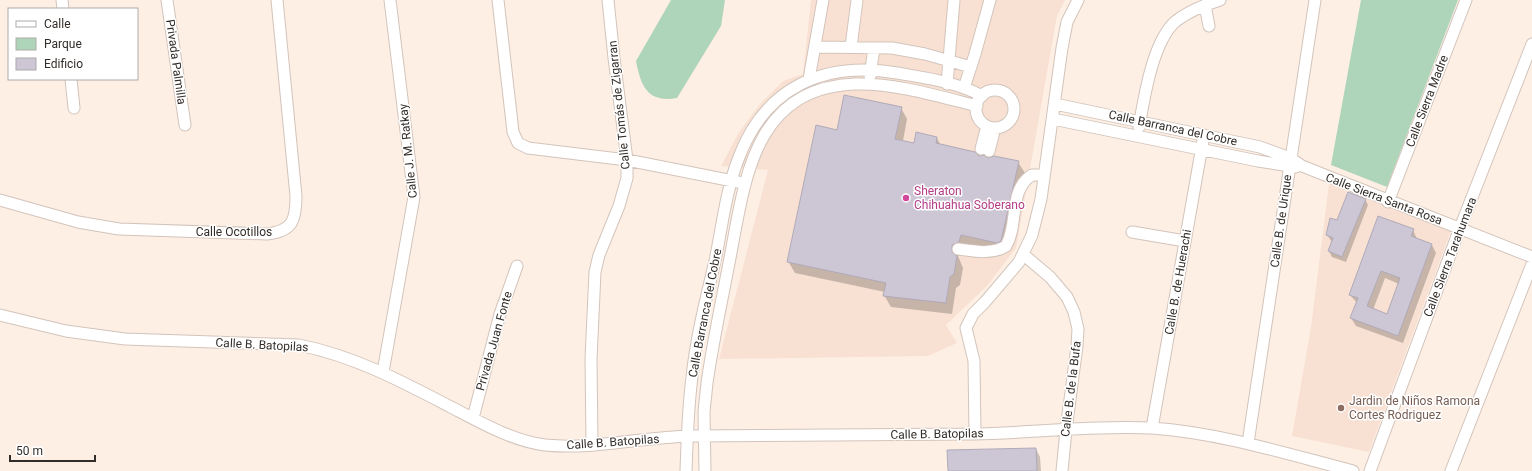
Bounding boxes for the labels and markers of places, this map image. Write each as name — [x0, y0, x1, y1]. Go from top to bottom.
place label: Sheraton Chihuahua Soberano — [914, 184, 1025, 212]
marker: Sheraton Chihuahua Soberano — [901, 193, 911, 203]
place label: Jardin de Niños Ramona Cortes Rodriguez — [1349, 394, 1480, 422]
marker: Jardin de Niños Ramona Cortes Rodriguez — [1336, 403, 1346, 413]

